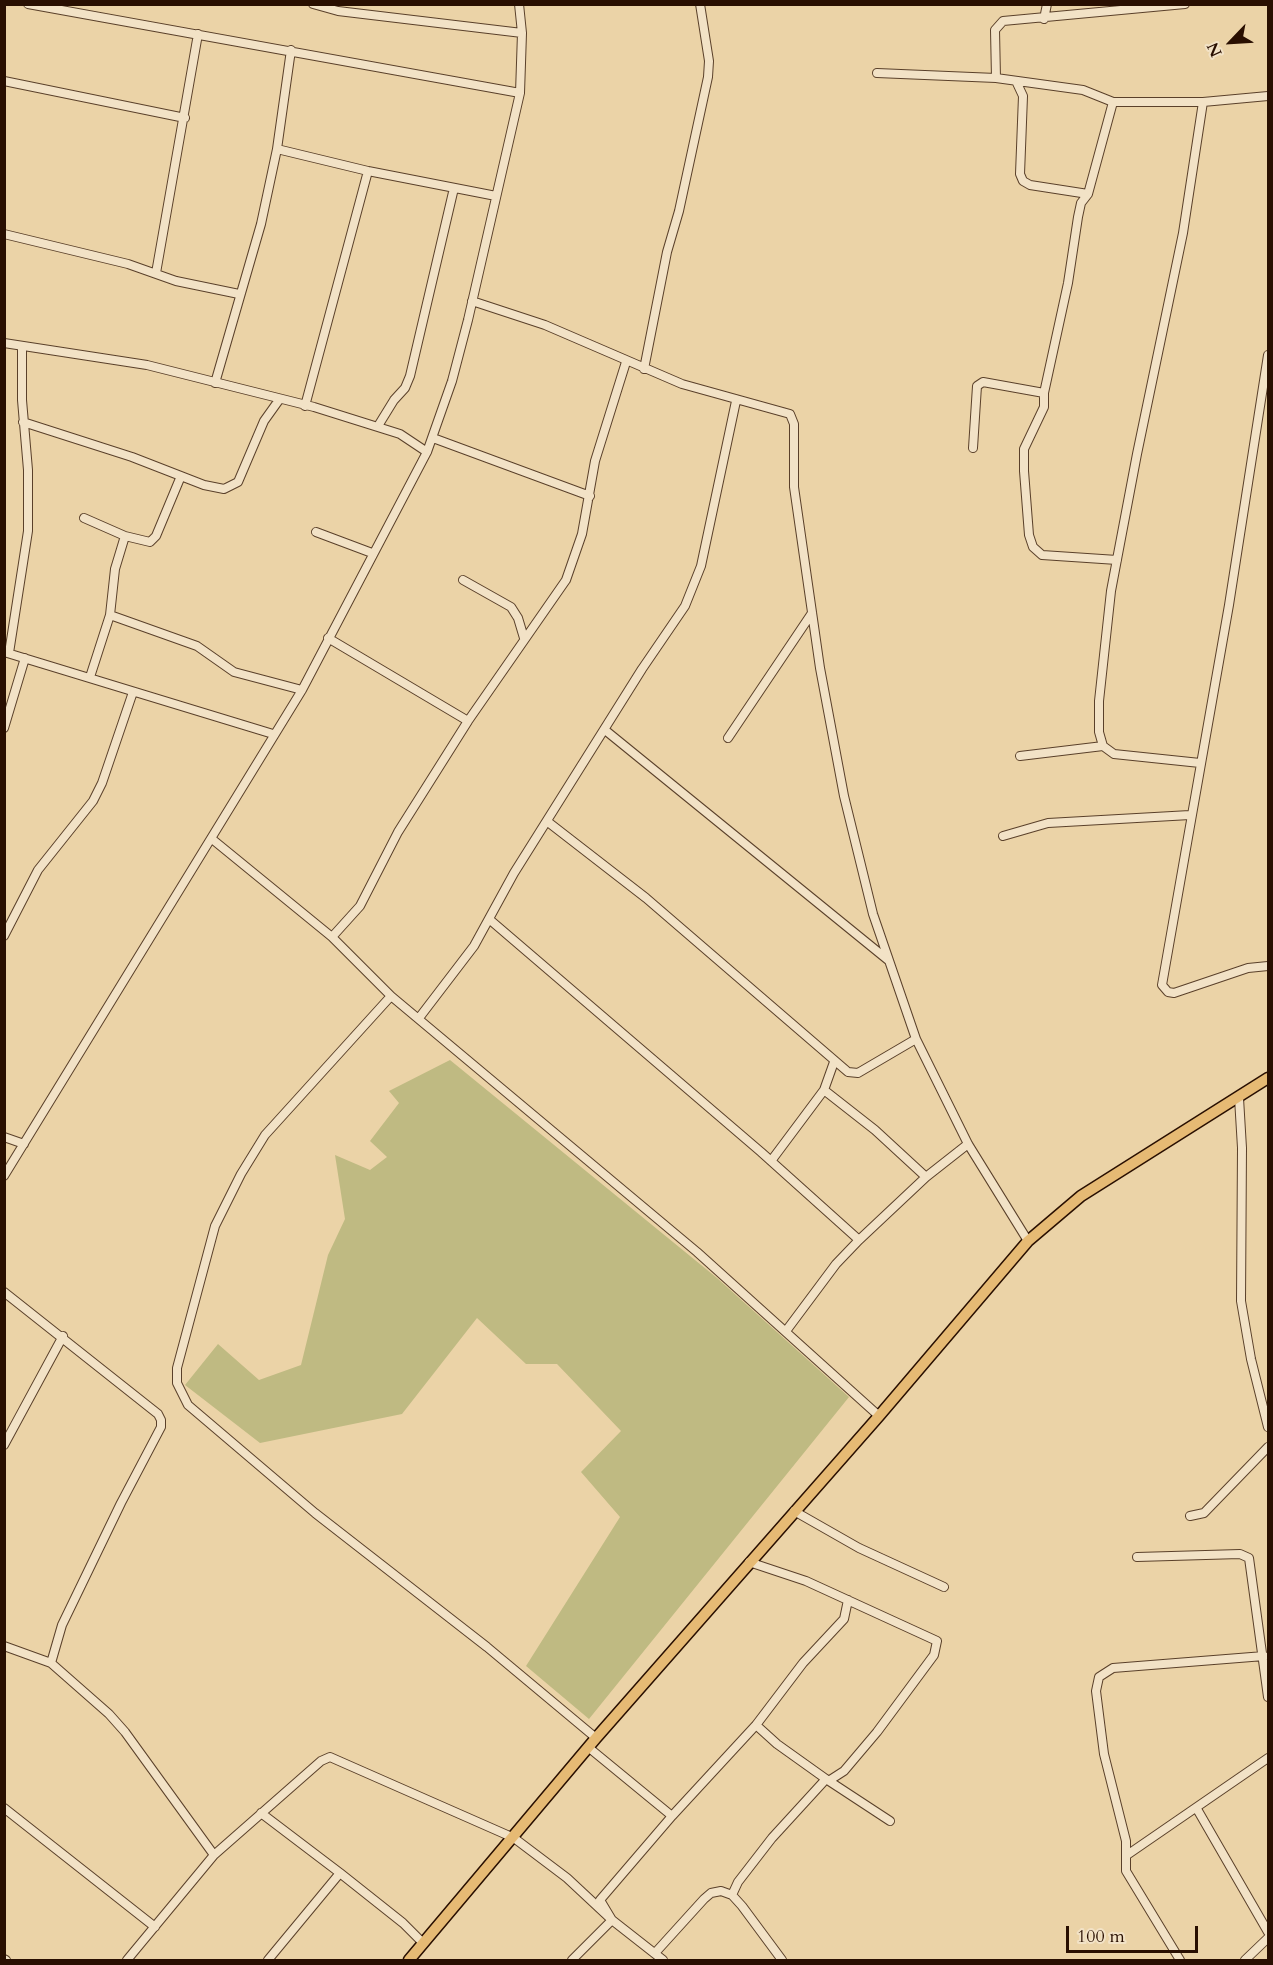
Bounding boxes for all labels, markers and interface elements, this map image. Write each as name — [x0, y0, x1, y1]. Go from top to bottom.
north arrow — [1201, 12, 1261, 72]
text: N — [1202, 39, 1228, 61]
scale bar — [1069, 1914, 1201, 1952]
text: 100 m — [1077, 1924, 1125, 1949]

